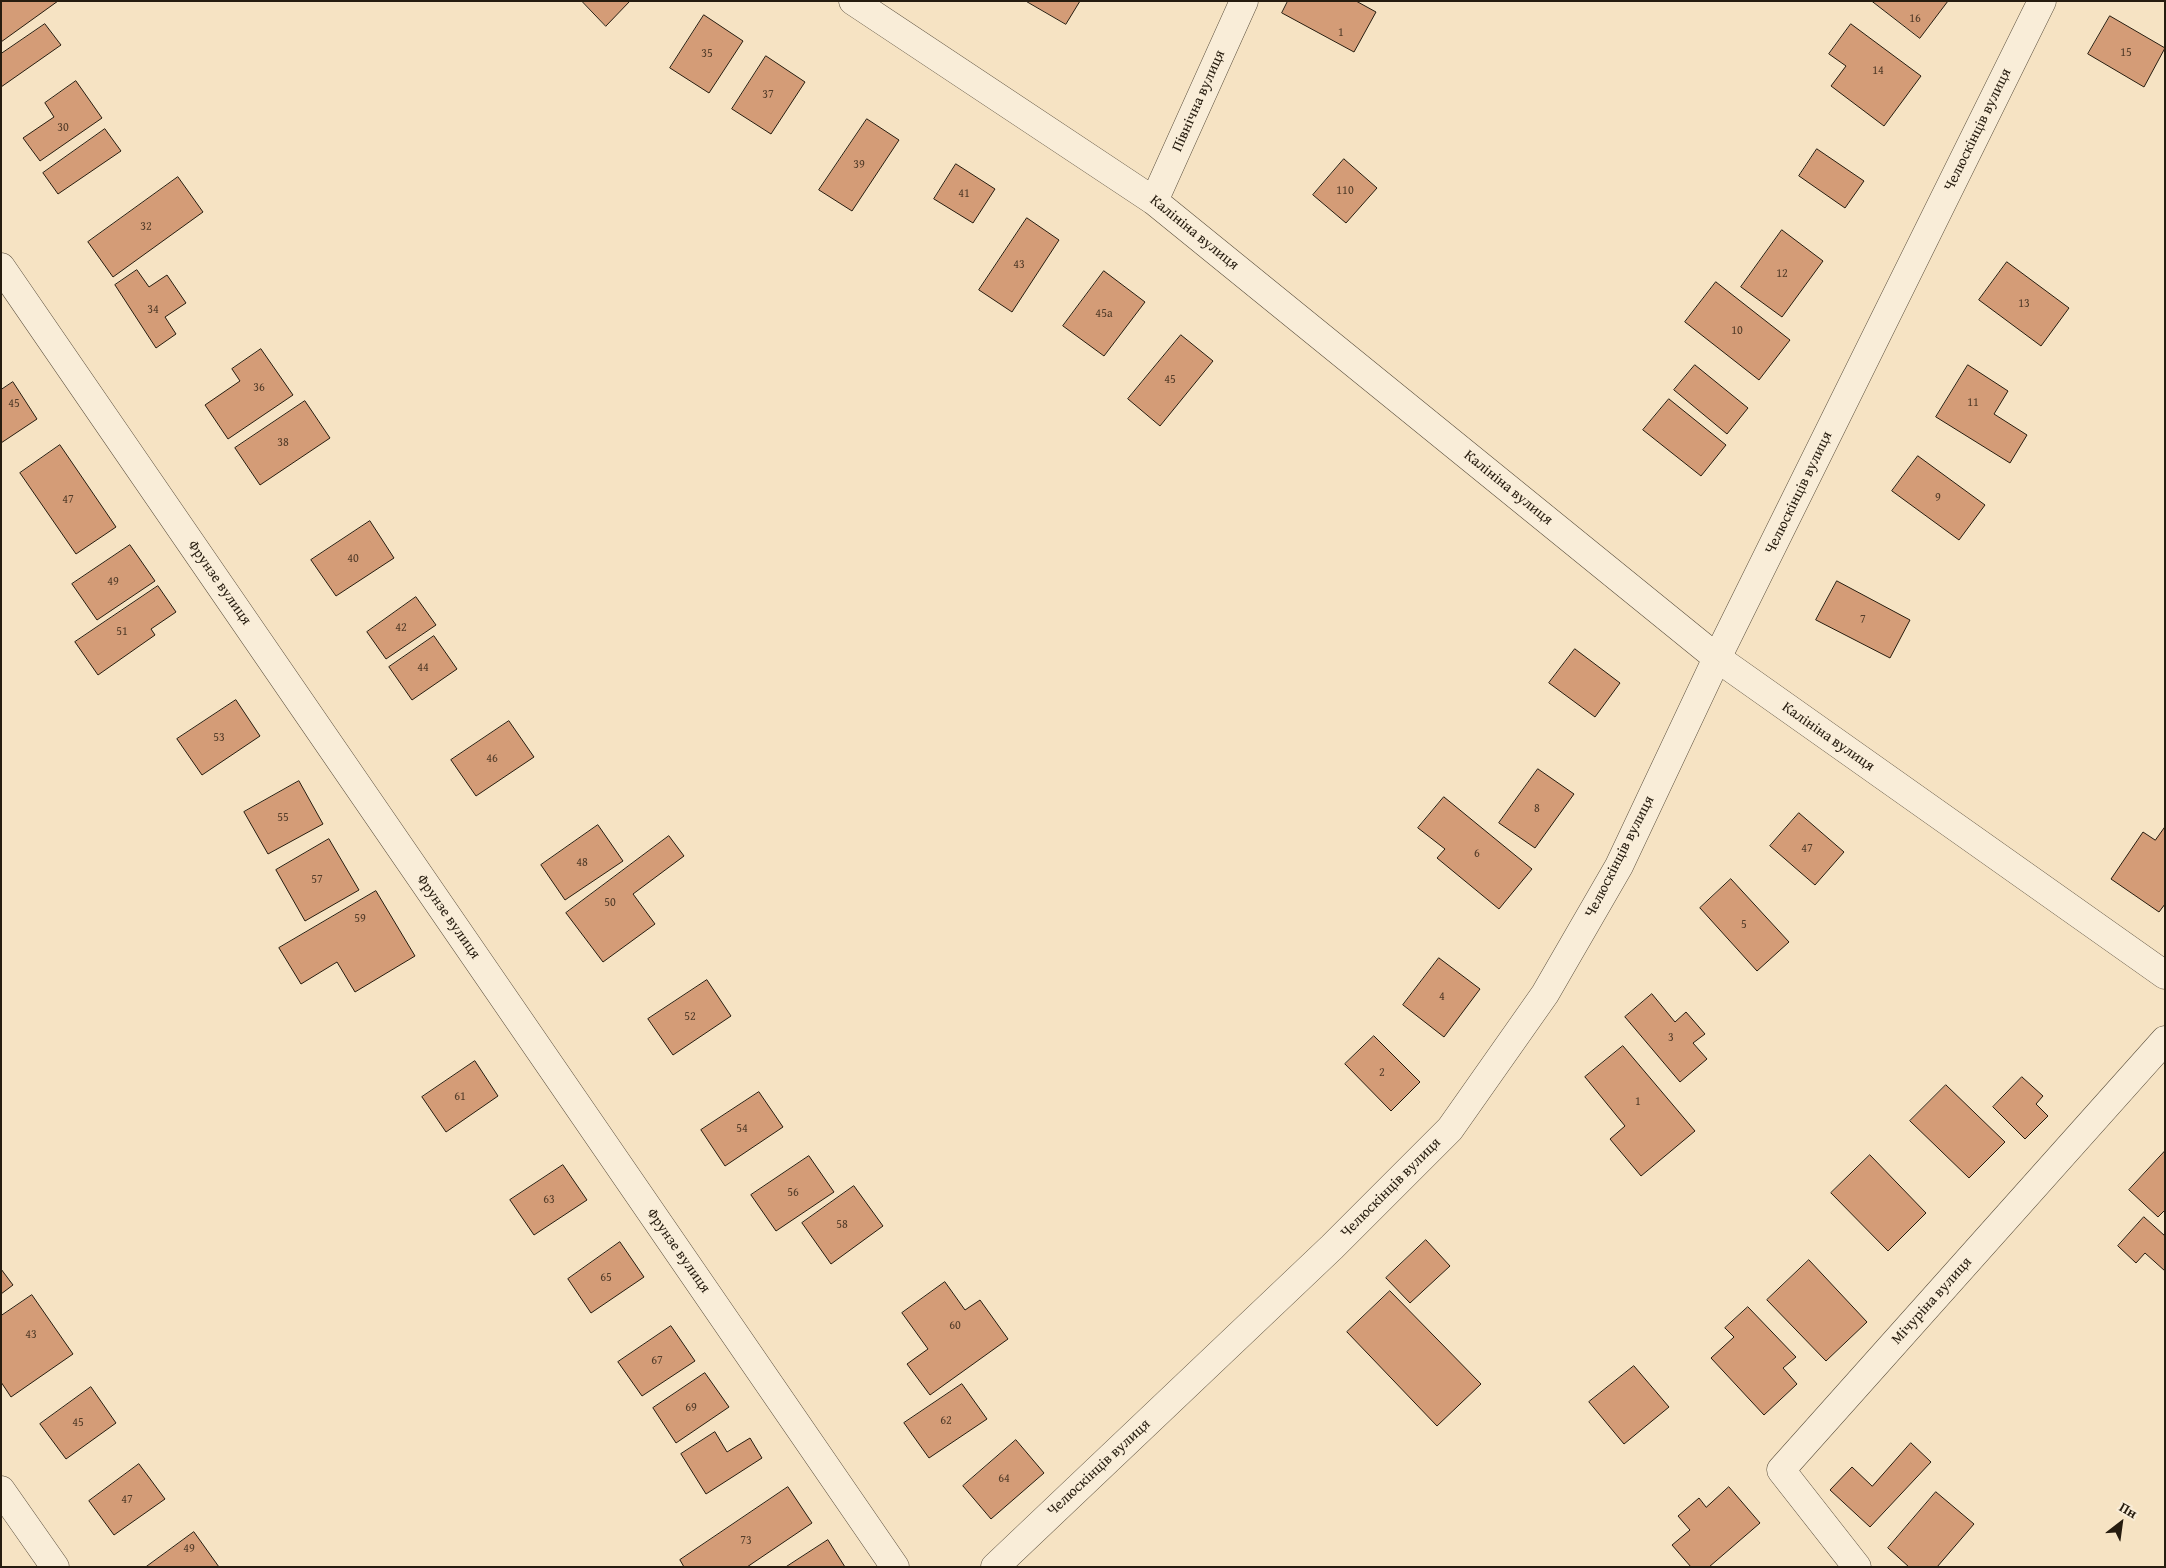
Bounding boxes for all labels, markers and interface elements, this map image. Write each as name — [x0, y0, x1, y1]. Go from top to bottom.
house number: 16 — [1909, 12, 1921, 26]
house number: 1 — [1338, 26, 1344, 40]
house number: 15 — [2120, 46, 2132, 60]
house number: 35 — [701, 47, 713, 61]
street label: Північна вулиця — [1169, 47, 1229, 155]
house number: 14 — [1872, 64, 1884, 78]
street label: Челюскінців вулиця — [1940, 66, 2016, 194]
house number: 37 — [762, 88, 774, 102]
house number: 30 — [57, 121, 69, 135]
house number: 39 — [853, 158, 865, 172]
house number: 110 — [1336, 184, 1354, 198]
house number: 41 — [958, 187, 970, 201]
street label: Калініна вулиця — [1146, 192, 1242, 274]
house number: 32 — [140, 220, 152, 234]
house number: 43 — [1013, 258, 1025, 272]
house number: 12 — [1776, 267, 1788, 281]
house number: 13 — [2018, 297, 2030, 311]
house number: 34 — [147, 303, 159, 317]
house number: 45а — [1095, 307, 1113, 321]
house number: 10 — [1731, 324, 1743, 338]
house number: 45 — [1164, 373, 1176, 387]
house number: 36 — [253, 381, 265, 395]
house number: 11 — [1967, 396, 1979, 410]
house number: 45 — [8, 397, 20, 411]
street label: Челюскінців вулиця — [1761, 429, 1837, 557]
house number: 38 — [277, 436, 289, 450]
street label: Калініна вулиця — [1460, 447, 1556, 529]
house number: 9 — [1935, 491, 1941, 505]
house number: 47 — [62, 493, 74, 507]
street label: Фрунзе вулиця — [183, 537, 255, 629]
house number: 40 — [347, 552, 359, 566]
house number: 49 — [107, 575, 119, 589]
house number: 7 — [1860, 613, 1866, 627]
house number: 42 — [395, 621, 407, 635]
house number: 51 — [116, 625, 128, 639]
house number: 44 — [417, 661, 429, 675]
street label: Калініна вулиця — [1778, 698, 1878, 776]
house number: 53 — [213, 731, 225, 745]
house number: 46 — [486, 752, 498, 766]
street label: Челюскінців вулиця — [1581, 793, 1659, 921]
house number: 8 — [1534, 802, 1540, 816]
house number: 55 — [277, 811, 289, 825]
house number: 47 — [1801, 842, 1813, 856]
house number: 6 — [1474, 847, 1480, 861]
house number: 48 — [576, 856, 588, 870]
street label: Фрунзе вулиця — [412, 871, 484, 963]
house number: 57 — [311, 873, 323, 887]
house number: 50 — [604, 896, 616, 910]
house number: 59 — [354, 912, 366, 926]
house number: 5 — [1741, 918, 1747, 932]
house number: 4 — [1439, 990, 1445, 1004]
house number: 52 — [684, 1010, 696, 1024]
house number: 3 — [1668, 1031, 1674, 1045]
house number: 2 — [1379, 1066, 1385, 1080]
house number: 61 — [454, 1090, 466, 1104]
house number: 1 — [1635, 1095, 1641, 1109]
house number: 54 — [736, 1122, 748, 1136]
street label: Челюскінців вулиця — [1337, 1134, 1445, 1242]
house number: 56 — [787, 1186, 799, 1200]
house number: 63 — [543, 1193, 555, 1207]
street label: Фрунзе вулиця — [642, 1205, 714, 1297]
house number: 58 — [836, 1218, 848, 1232]
street label: Мічуріна вулиця — [1888, 1254, 1976, 1348]
house number: 65 — [600, 1271, 612, 1285]
house number: 60 — [949, 1319, 961, 1333]
house number: 43 — [25, 1328, 37, 1342]
house number: 67 — [651, 1354, 663, 1368]
house number: 69 — [685, 1401, 697, 1415]
house number: 62 — [940, 1414, 952, 1428]
house number: 45 — [72, 1416, 84, 1430]
street label: Челюскінців вулиця — [1044, 1416, 1154, 1520]
house number: 64 — [998, 1472, 1010, 1486]
house number: 47 — [121, 1493, 133, 1507]
text: Пн — [2116, 1497, 2141, 1523]
north arrow — [2096, 1498, 2146, 1548]
house number: 73 — [740, 1534, 752, 1548]
house number: 49 — [183, 1542, 195, 1556]

